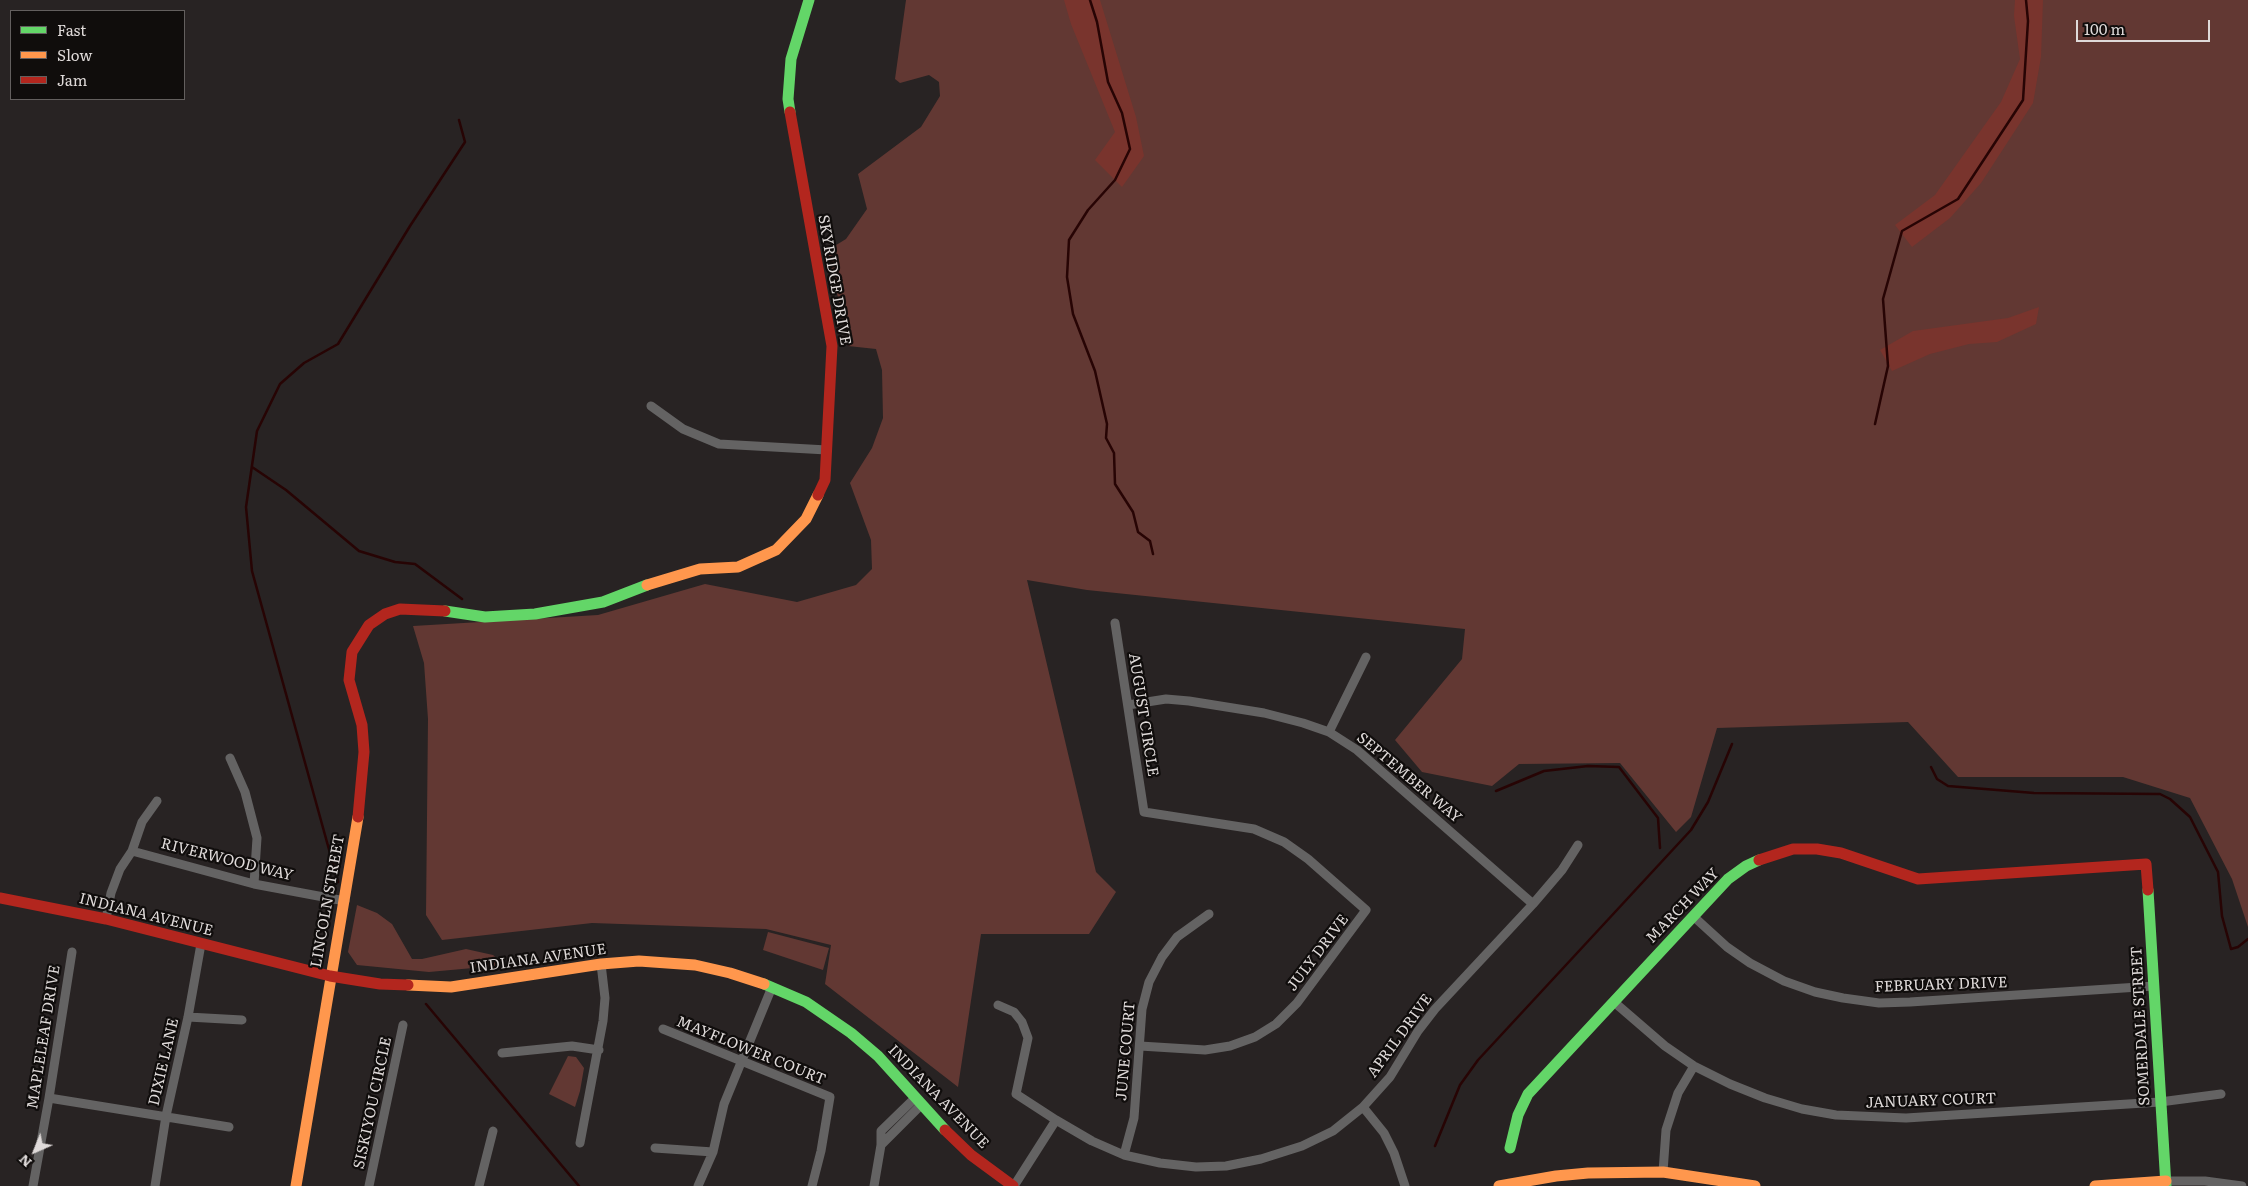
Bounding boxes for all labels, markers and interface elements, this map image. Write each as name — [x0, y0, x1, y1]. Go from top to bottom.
legend — [10, 10, 185, 100]
scale bar — [2078, 10, 2212, 42]
text: 100 m — [2084, 17, 2125, 40]
text: Fast — [57, 18, 86, 41]
text: Slow — [57, 43, 92, 66]
text: Jam — [57, 68, 87, 91]
street label: SKYRIDGE DRIVE — [814, 213, 854, 347]
street label: AUGUST CIRCLE — [1124, 652, 1162, 778]
street label: SEPTEMBER WAY — [1353, 729, 1465, 827]
street label: LINCOLN STREET — [307, 833, 349, 969]
street label: RIVERWOOD WAY — [159, 835, 295, 885]
street label: MARCH WAY — [1643, 865, 1723, 947]
street label: INDIANA AVENUE — [77, 890, 215, 940]
street label: JULY DRIVE — [1283, 911, 1353, 995]
street label: INDIANA AVENUE — [469, 941, 607, 977]
street label: SOMERDALE STREET — [2128, 946, 2154, 1106]
street label: MAPLELEAF DRIVE — [24, 964, 64, 1110]
street label: FEBRUARY DRIVE — [1874, 974, 2008, 996]
street label: APRIL DRIVE — [1364, 991, 1436, 1081]
street label: JUNE COURT — [1113, 1000, 1139, 1102]
street label: MAYFLOWER COURT — [674, 1013, 828, 1089]
street label: DIXIE LANE — [145, 1016, 183, 1108]
street label: SISKIYOU CIRCLE — [350, 1035, 396, 1171]
street label: INDIANA AVENUE — [884, 1041, 992, 1153]
street label: JANUARY COURT — [1865, 1090, 1997, 1112]
north arrow — [10, 1126, 60, 1176]
text: N — [13, 1151, 36, 1173]

